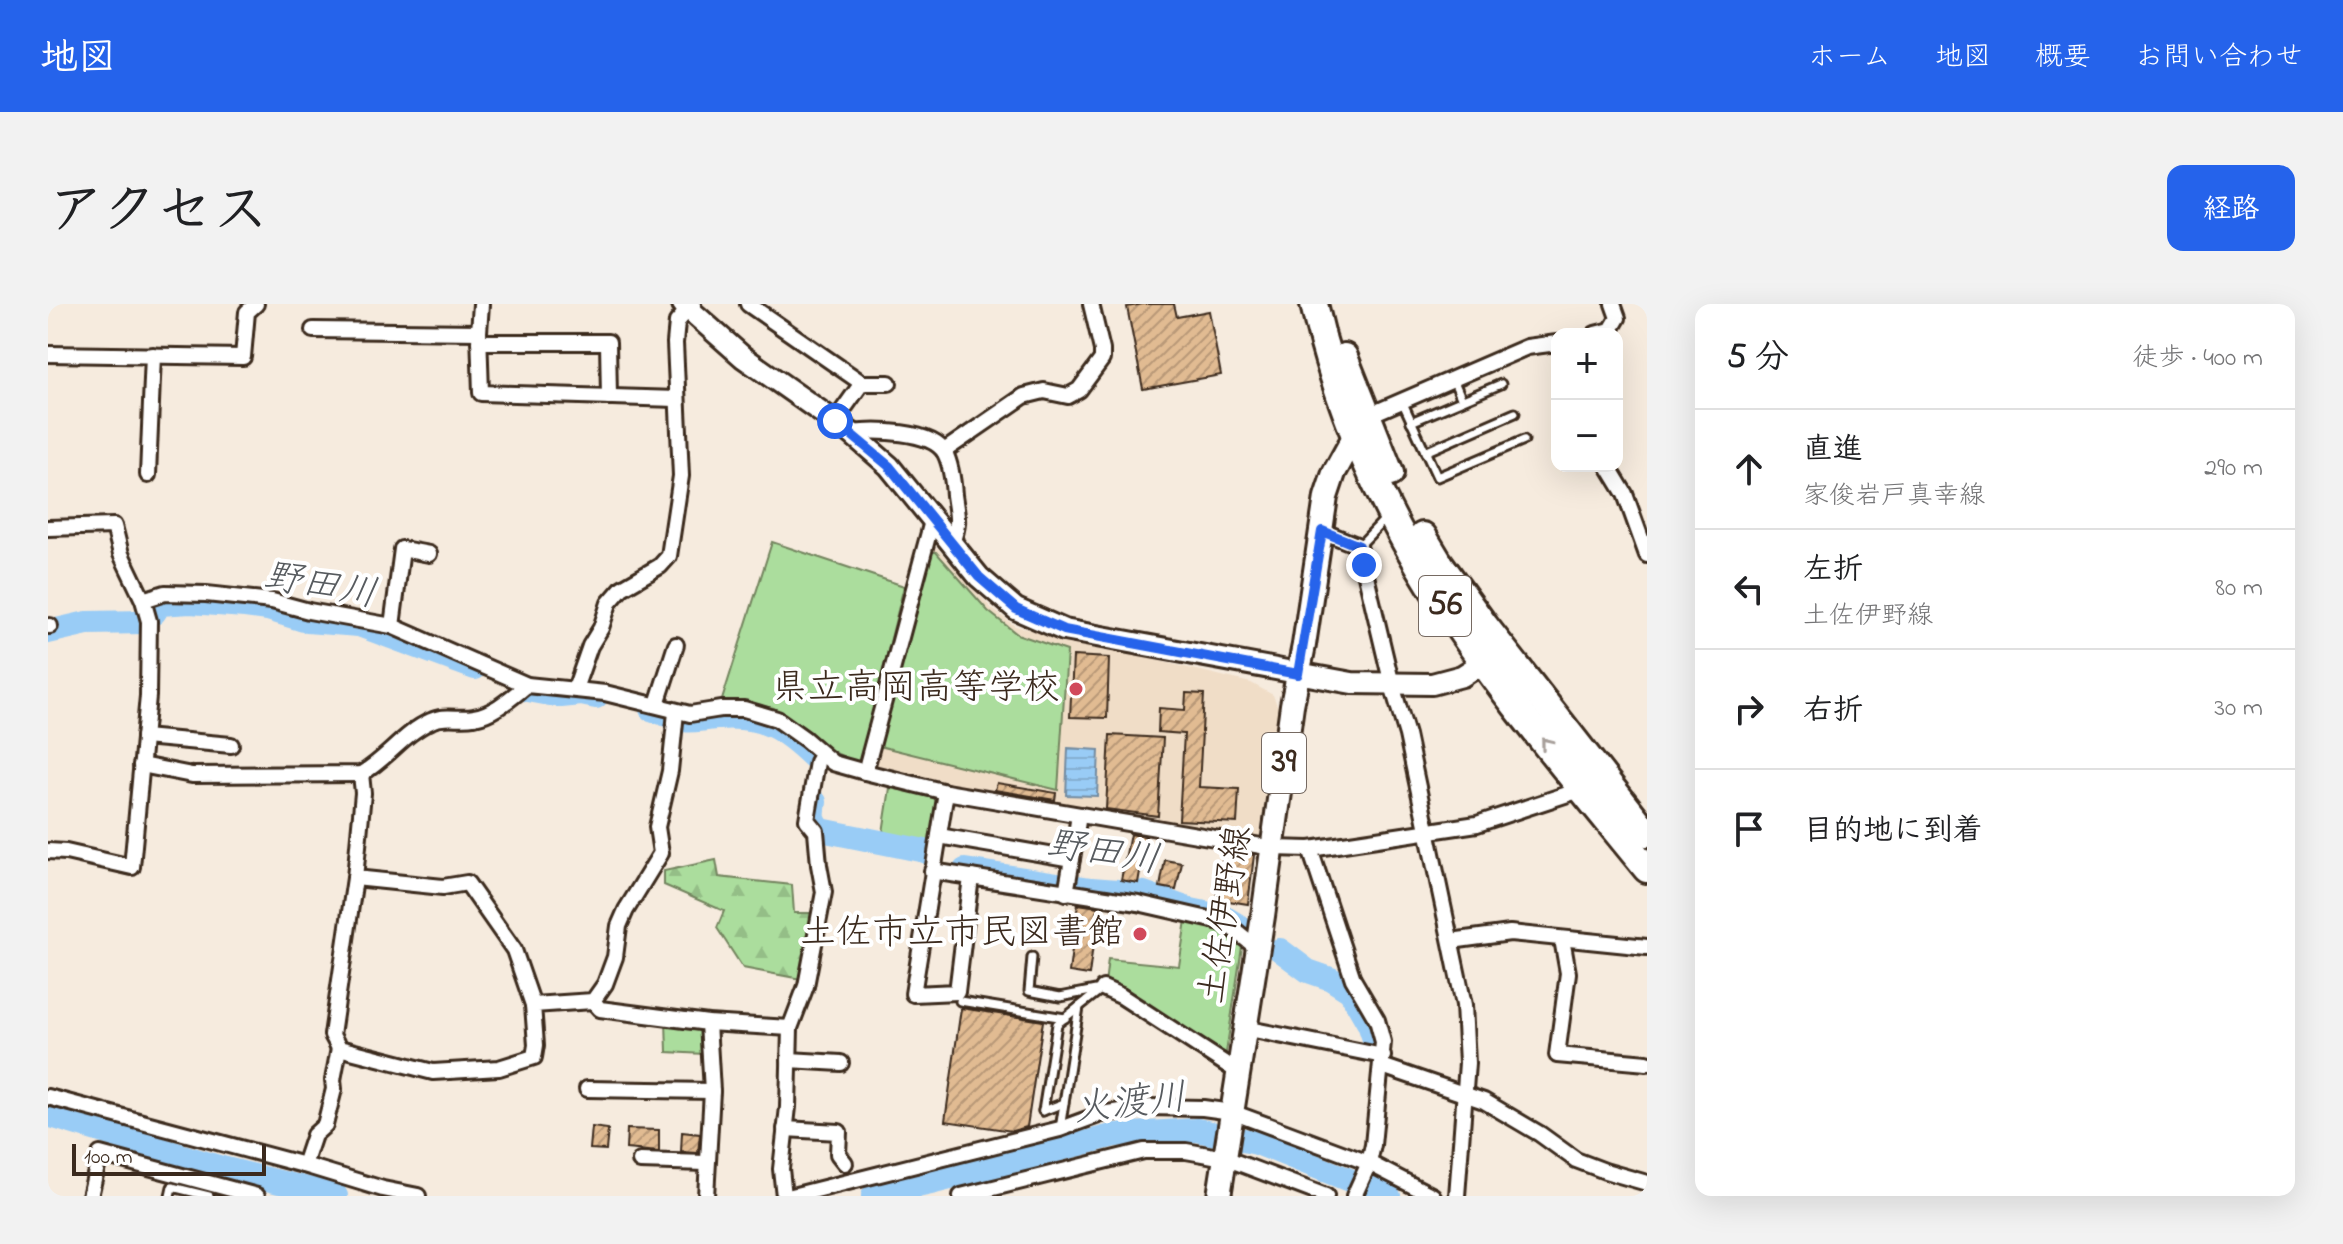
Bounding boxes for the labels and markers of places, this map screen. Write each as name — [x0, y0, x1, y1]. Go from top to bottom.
place label: 県立高岡高等学校 — [772, 663, 1060, 716]
marker: 県立高岡高等学校 — [1067, 680, 1085, 698]
place label: 土佐市立市民図書館 — [800, 908, 1124, 961]
marker: 土佐市立市民図書館 — [1131, 925, 1149, 943]

